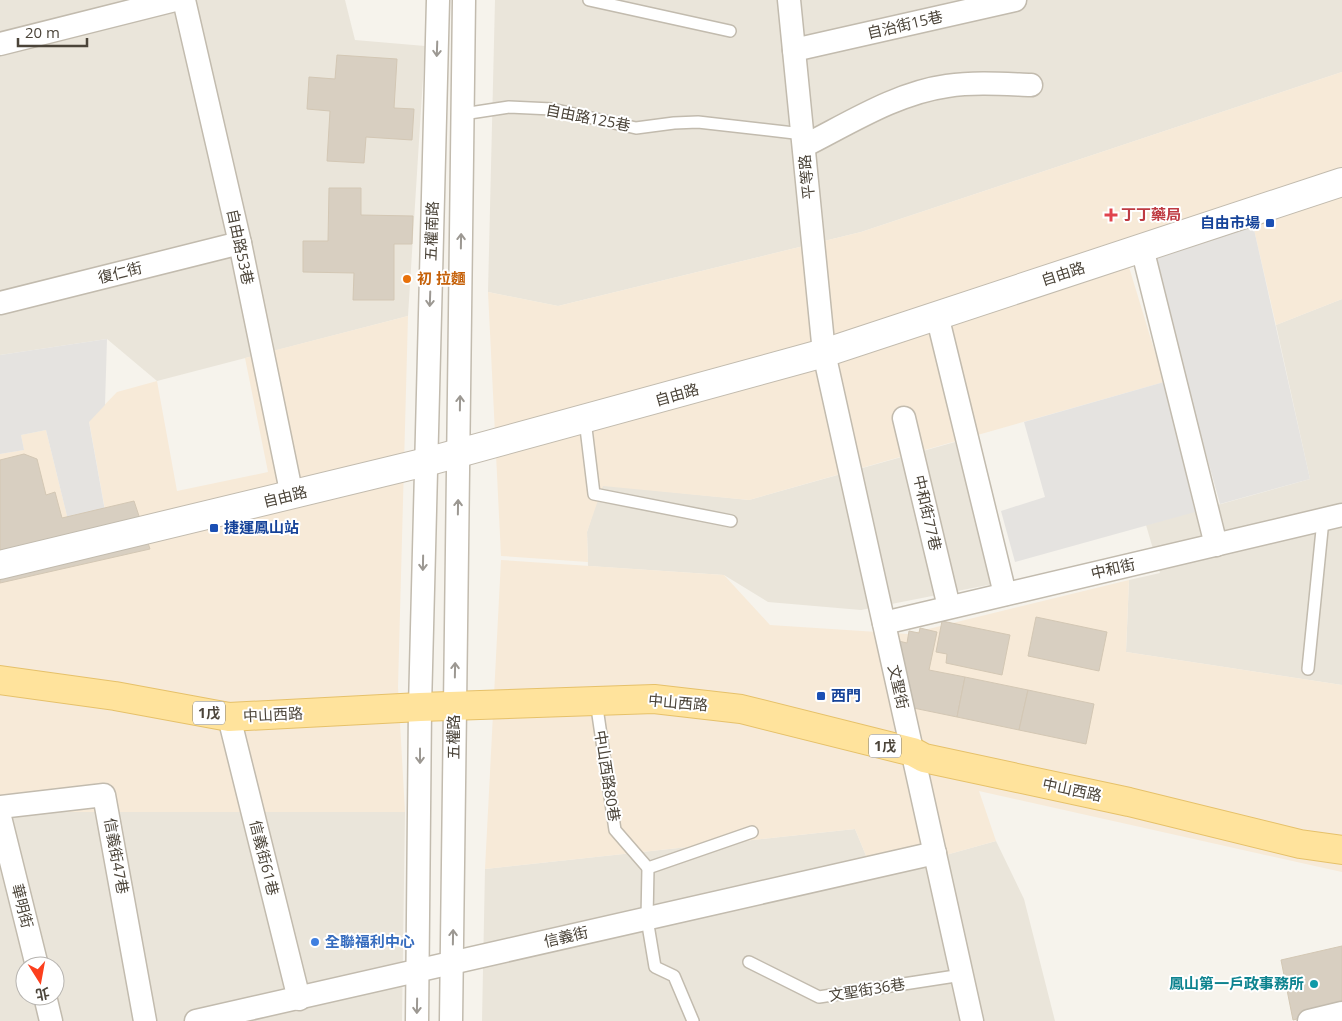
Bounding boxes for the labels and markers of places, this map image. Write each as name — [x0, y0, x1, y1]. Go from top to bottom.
place label: 丁丁藥局 — [1121, 204, 1181, 224]
marker: 丁丁藥局 — [1105, 209, 1117, 221]
place label: 自由市場 — [1200, 212, 1260, 232]
marker: 自由市場 — [1264, 217, 1276, 229]
place label: 初 拉麵 — [417, 268, 466, 288]
marker: 初 拉麵 — [401, 273, 413, 285]
place label: 捷運鳳山站 — [224, 517, 299, 537]
marker: 捷運鳳山站 — [208, 522, 220, 534]
place label: 西門 — [831, 685, 861, 705]
marker: 西門 — [815, 690, 827, 702]
place label: 全聯福利中心 — [325, 931, 415, 951]
marker: 全聯福利中心 — [309, 936, 321, 948]
place label: 鳳山第一戶政事務所 — [1169, 973, 1304, 993]
marker: 鳳山第一戶政事務所 — [1308, 978, 1320, 990]

